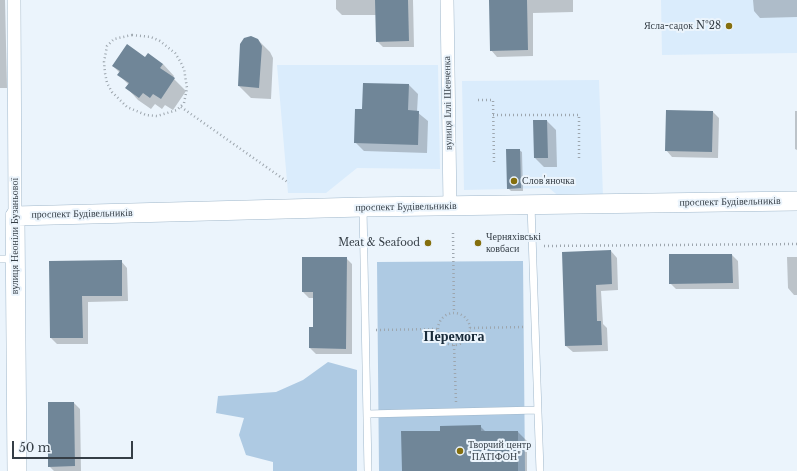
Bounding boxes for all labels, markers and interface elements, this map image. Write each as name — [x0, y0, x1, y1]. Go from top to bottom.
place label: Ясла-садок №28 — [644, 20, 721, 32]
marker: Ясла-садок №28 — [724, 21, 734, 31]
street label: вулиця Іллі Шевченка — [441, 56, 455, 150]
place label: Слов'яночка — [522, 175, 574, 187]
marker: Слов'яночка — [509, 176, 519, 186]
street label: вулиця Неоніли Бузаньової — [9, 178, 21, 294]
street label: проспект Будівельників — [679, 195, 781, 209]
street label: проспект Будівельників — [355, 200, 457, 214]
street label: проспект Будівельників — [31, 207, 133, 221]
place label: Черняхівські ковбаси — [486, 231, 541, 254]
place label: Meat & Seafood — [338, 237, 420, 249]
marker: Meat & Seafood — [423, 238, 433, 248]
marker: Черняхівські ковбаси — [473, 238, 483, 248]
district label: Перемога — [424, 329, 484, 345]
scale bar — [14, 433, 135, 459]
place label: Творчий центр "ПАТІФОН" — [468, 439, 531, 462]
text: 50 m — [19, 440, 51, 455]
marker: Творчий центр "ПАТІФОН" — [455, 446, 465, 456]

